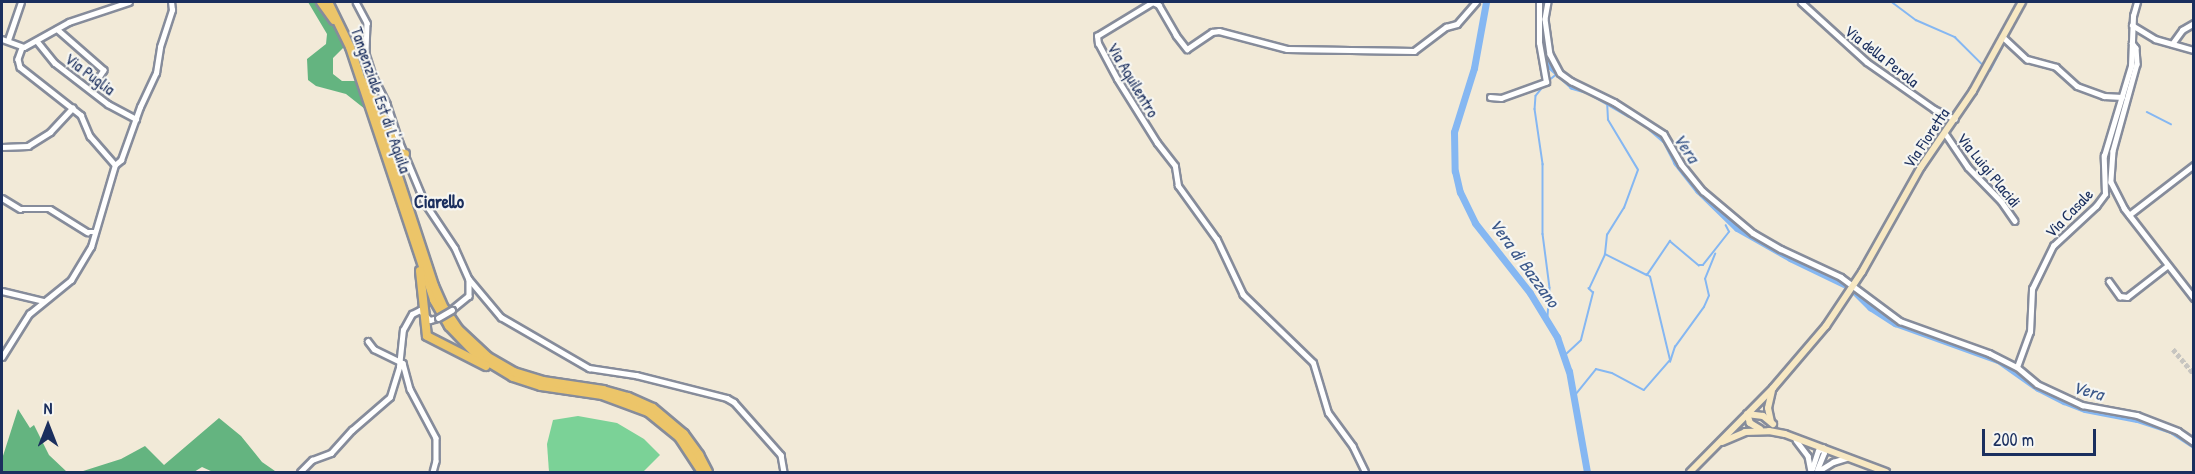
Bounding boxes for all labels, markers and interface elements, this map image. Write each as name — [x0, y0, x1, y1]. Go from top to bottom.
street label: Via della Perola — [1841, 21, 1923, 91]
street label: Tangenziale Est di L'Aquila — [347, 25, 415, 175]
street label: Via Aquilentro — [1103, 39, 1163, 121]
street label: Via Puglia — [61, 49, 119, 99]
street label: Via Fioretta — [1899, 104, 1953, 172]
water label: Vera — [1668, 129, 1704, 167]
street label: Via Luigi Placidi — [1953, 129, 2025, 211]
street label: Via Casale — [2041, 185, 2097, 241]
district label: Ciarello — [414, 191, 464, 213]
water label: Vera di Bazzano — [1485, 214, 1563, 312]
water label: Vera — [2070, 377, 2106, 405]
north arrow — [18, 396, 78, 456]
text: N — [44, 397, 52, 419]
scale bar — [1985, 417, 2099, 455]
text: 200 m — [1993, 427, 2034, 452]

